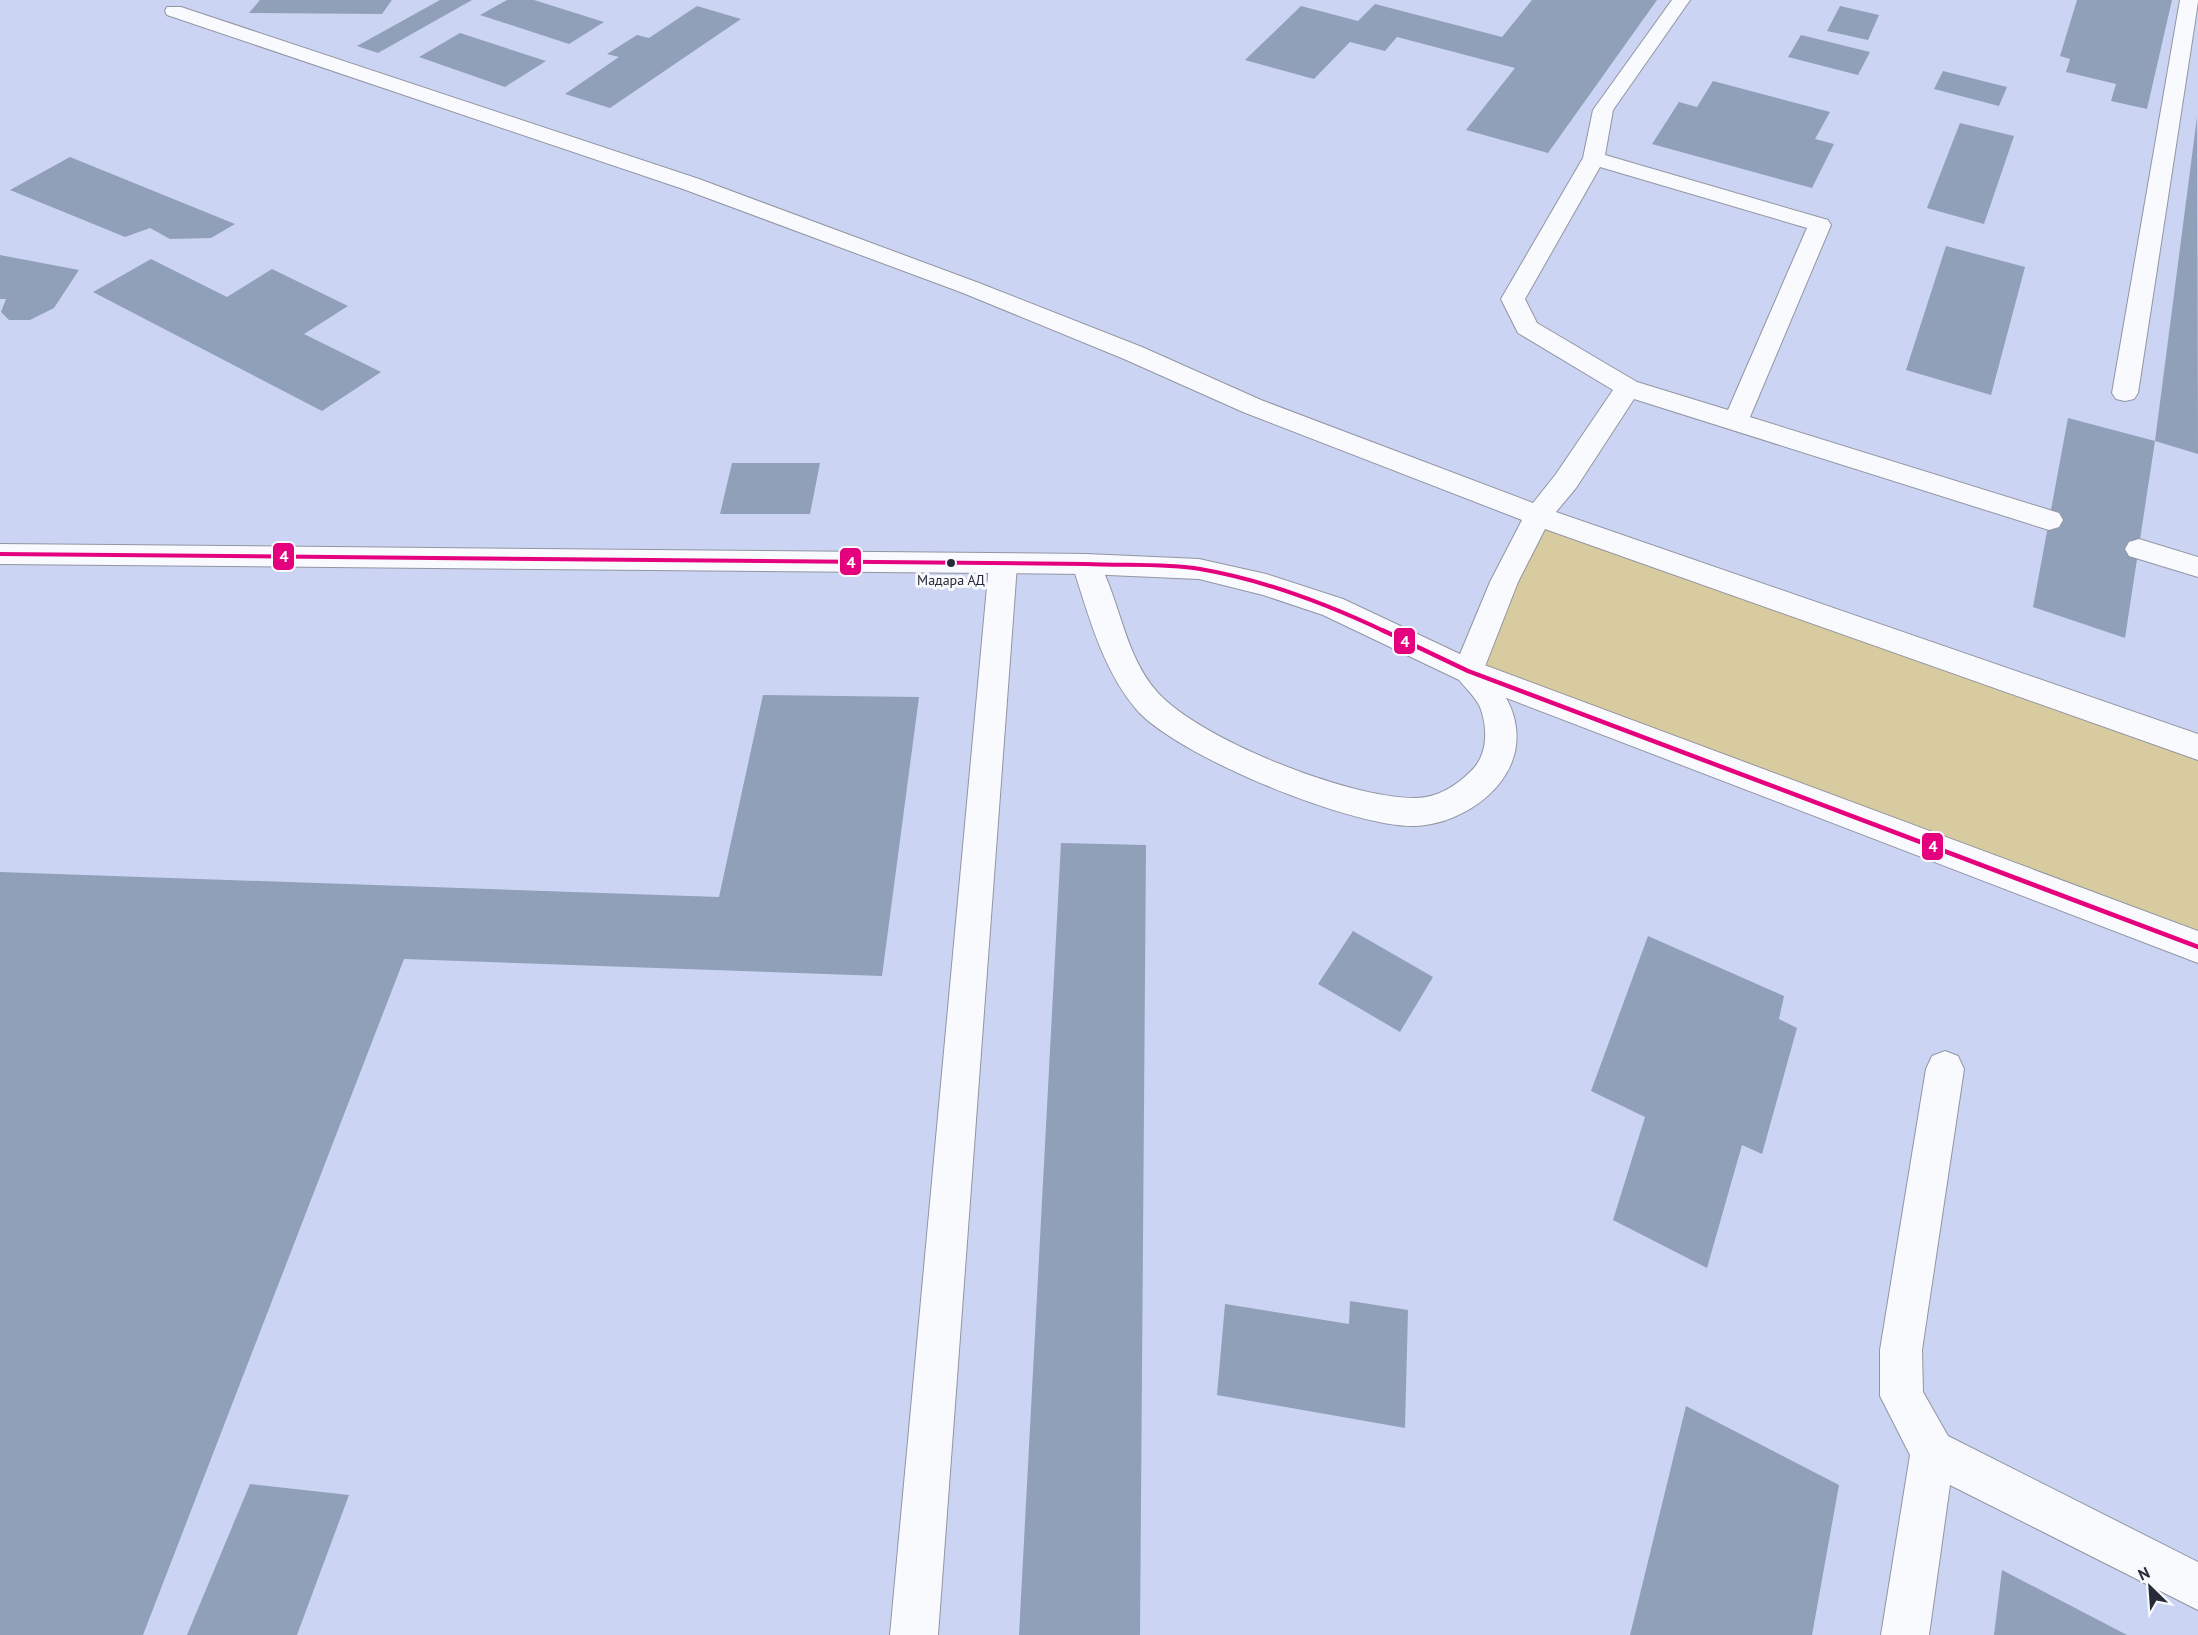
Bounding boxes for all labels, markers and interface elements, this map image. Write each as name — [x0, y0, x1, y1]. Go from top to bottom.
line badge: 4 — [272, 542, 295, 571]
text: 4 — [279, 546, 289, 566]
line badge: 4 — [839, 547, 862, 576]
text: 4 — [846, 552, 856, 572]
marker: Мадара АД — [945, 557, 957, 569]
place label: Мадара АД — [917, 571, 985, 589]
line badge: 4 — [1393, 627, 1416, 655]
text: 4 — [1400, 631, 1410, 651]
line badge: 4 — [1921, 832, 1944, 861]
text: 4 — [1928, 836, 1938, 856]
north arrow — [2120, 1557, 2180, 1617]
text: N — [2135, 1562, 2153, 1585]

